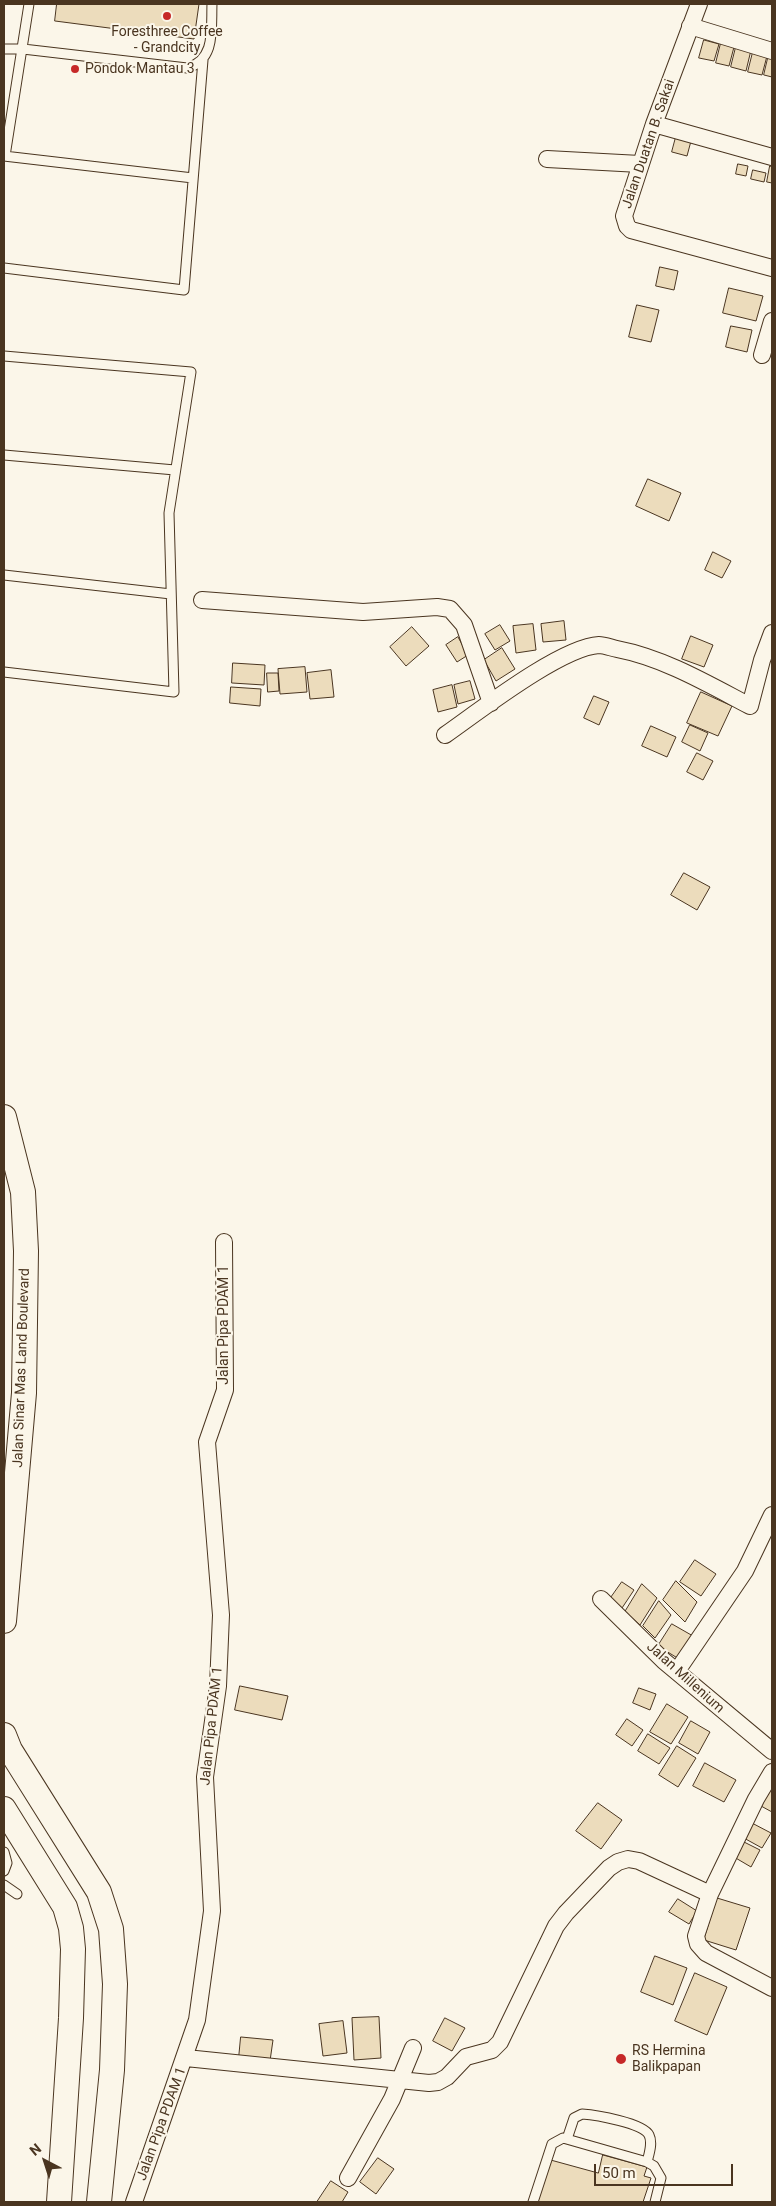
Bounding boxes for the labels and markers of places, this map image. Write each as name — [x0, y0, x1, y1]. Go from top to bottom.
marker: Foresthree Coffee - Grandcity — [161, 10, 173, 22]
place label: Foresthree Coffee - Grandcity — [111, 24, 223, 56]
place label: Pondok Mantau 3 — [85, 61, 195, 77]
marker: Pondok Mantau 3 — [69, 63, 81, 75]
place label: RS Hermina Balikpapan — [632, 2043, 706, 2076]
marker: RS Hermina Balikpapan — [614, 2052, 628, 2066]

